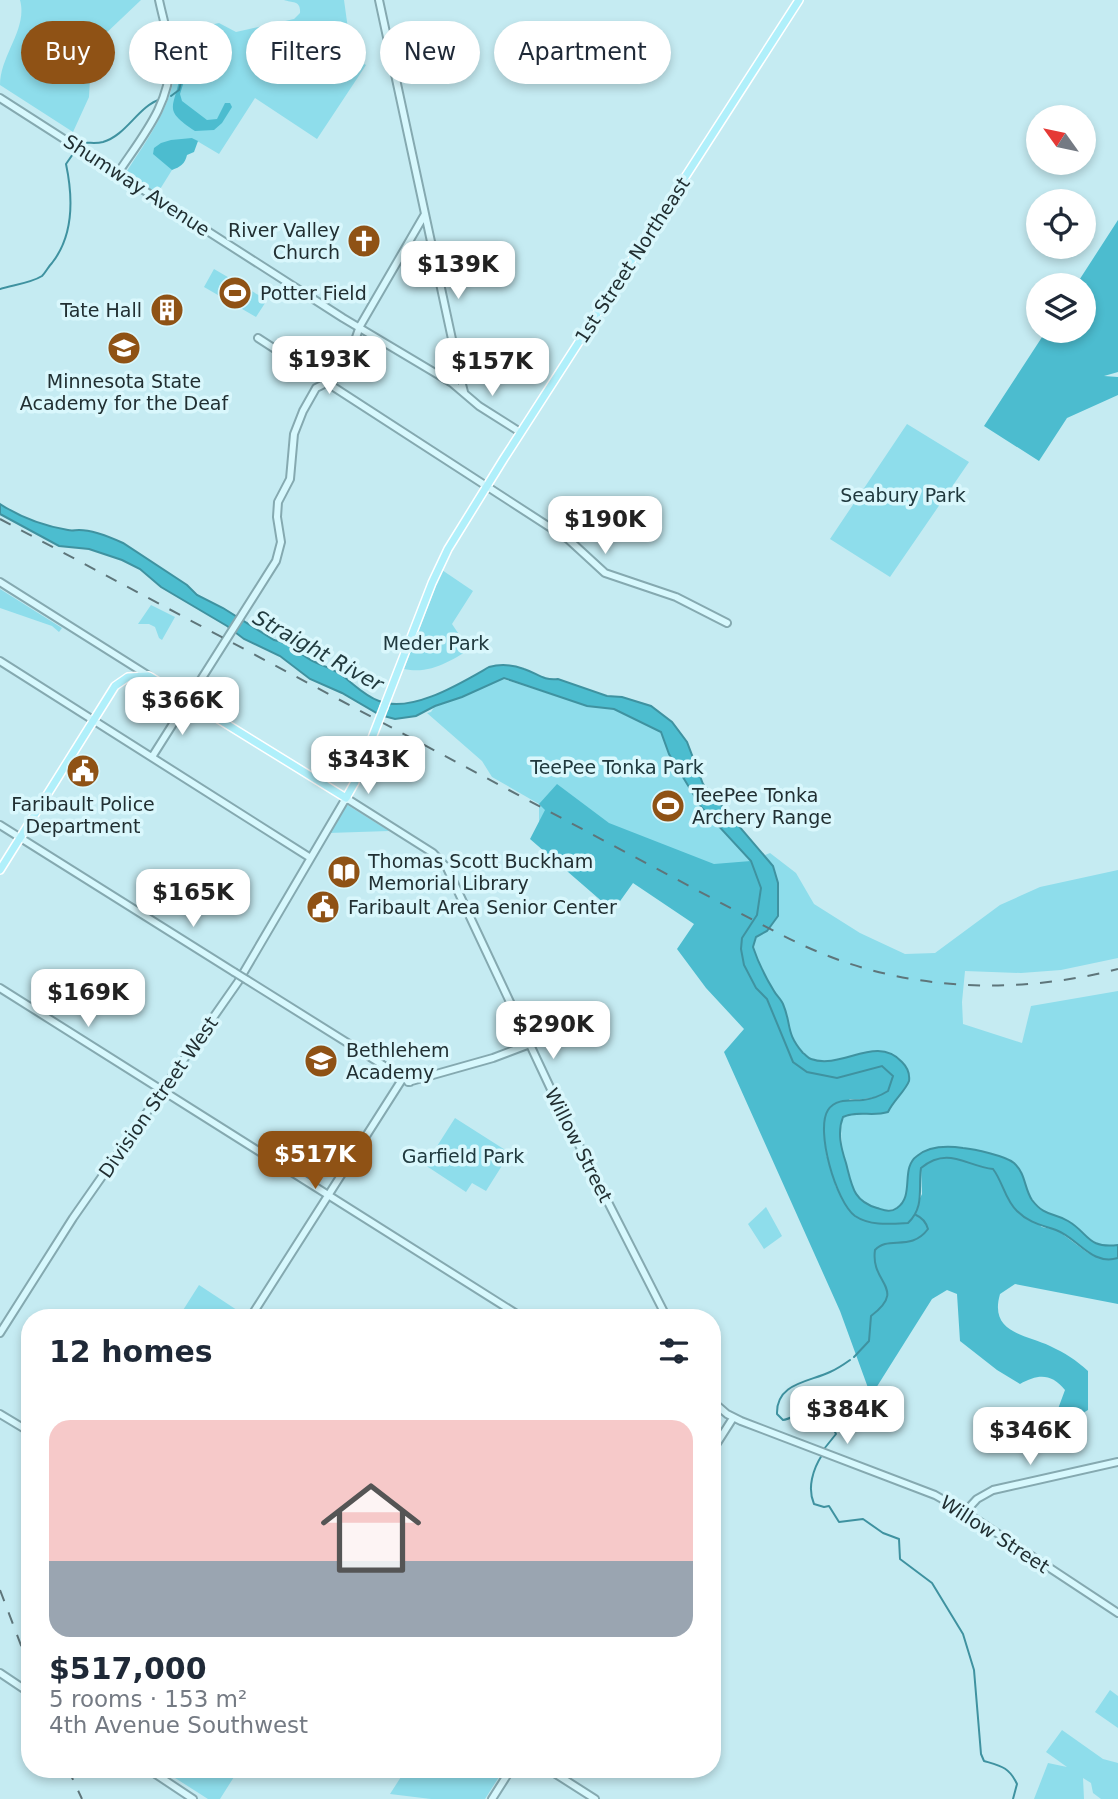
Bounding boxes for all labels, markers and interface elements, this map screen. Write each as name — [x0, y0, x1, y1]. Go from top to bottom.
chip: Buy — [21, 21, 115, 84]
chip: Rent — [129, 21, 232, 84]
chip: Filters — [246, 21, 366, 84]
chip: New — [380, 21, 480, 84]
chip: Apartment — [494, 21, 671, 84]
north arrow — [1026, 105, 1096, 175]
map controls — [1026, 105, 1096, 343]
street label: Shumway Avenue — [60, 130, 214, 240]
street label: 1st Street Northeast — [570, 173, 694, 347]
button: locate — [1026, 189, 1096, 259]
place label: River Valley Church — [228, 219, 340, 263]
church icon: River Valley Church — [345, 222, 383, 260]
pin: $139K — [409, 242, 507, 301]
text: $139K — [417, 251, 499, 277]
button: layers — [1026, 273, 1096, 343]
sports icon: Potter Field — [216, 274, 254, 312]
place label: Potter Field — [260, 282, 367, 304]
building icon: Tate Hall — [148, 291, 186, 329]
place label: Tate Hall — [59, 299, 142, 321]
school or university icon: Minnesota State Academy for the Deaf — [105, 329, 143, 367]
pin: $193K — [280, 336, 378, 396]
pin: $157K — [443, 338, 541, 398]
text: $193K — [288, 346, 370, 372]
text: $157K — [451, 348, 533, 374]
place label: Minnesota State Academy for the Deaf — [20, 370, 229, 414]
park label: Seabury Park — [840, 484, 966, 506]
pin: $190K — [556, 496, 654, 556]
text: $190K — [564, 506, 646, 532]
water label: Straight River — [249, 605, 388, 697]
park label: Meder Park — [383, 632, 489, 654]
pin: $366K — [133, 678, 231, 737]
text: $366K — [141, 687, 223, 713]
pin: $343K — [319, 736, 417, 796]
text: $343K — [327, 746, 409, 772]
public building icon: Faribault Police Department — [64, 752, 102, 790]
park label: TeePee Tonka Park — [529, 756, 704, 778]
place label: TeePee Tonka Archery Range — [691, 784, 832, 828]
sports icon: TeePee Tonka Archery Range — [649, 787, 687, 825]
place label: Faribault Police Department — [11, 793, 155, 837]
place label: Thomas Scott Buckham Memorial Library — [367, 850, 593, 894]
library icon: Thomas Scott Buckham Memorial Library — [325, 853, 363, 891]
pin: $165K — [144, 870, 242, 929]
text: $165K — [152, 879, 234, 905]
public building icon: Faribault Area Senior Center — [304, 888, 342, 926]
place label: Faribault Area Senior Center — [348, 896, 617, 918]
pin: $169K — [39, 970, 137, 1029]
text: $169K — [47, 979, 129, 1005]
pin: $290K — [504, 1002, 602, 1061]
text: $290K — [512, 1011, 594, 1037]
street label: Division Street West — [94, 1012, 222, 1182]
place label: Bethlehem Academy — [346, 1039, 449, 1083]
school or university icon: Bethlehem Academy — [302, 1042, 340, 1080]
street label: Willow Street — [541, 1084, 617, 1206]
pin: $517K — [266, 1132, 364, 1191]
text: $517K — [274, 1141, 356, 1167]
park label: Garfield Park — [402, 1145, 524, 1167]
icon: filters — [655, 1332, 693, 1370]
text: 12 homes — [49, 1334, 213, 1369]
pin: $384K — [798, 1386, 896, 1446]
text: $384K — [806, 1396, 888, 1422]
pin: $346K — [981, 1408, 1079, 1467]
text: $346K — [989, 1417, 1071, 1443]
icon: home — [308, 1465, 434, 1591]
street label: Willow Street — [937, 1491, 1053, 1577]
text: $517,000 — [49, 1651, 207, 1686]
text: 5 rooms · 153 m² — [49, 1686, 247, 1712]
text: 4th Avenue Southwest — [49, 1712, 308, 1738]

